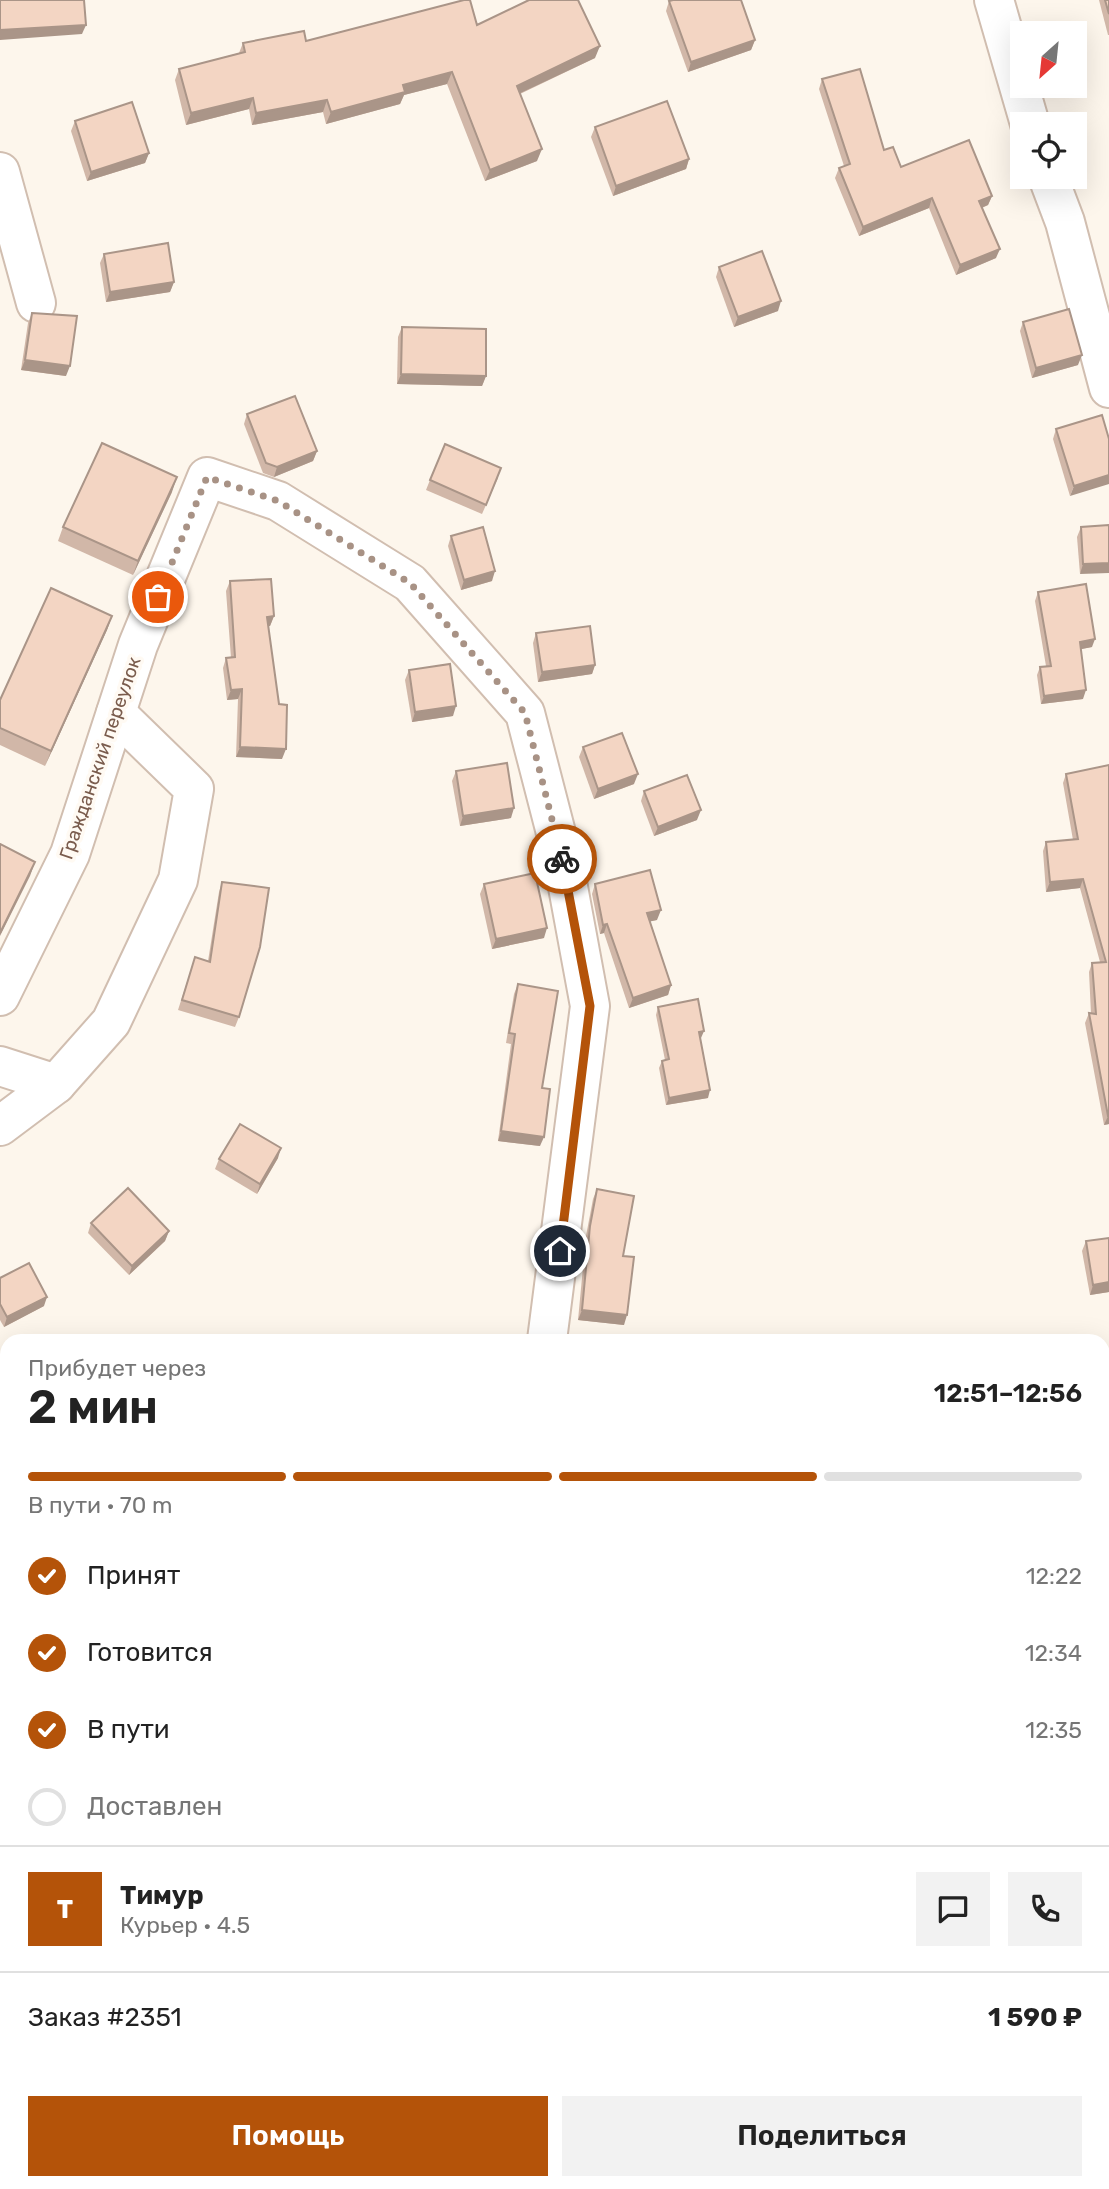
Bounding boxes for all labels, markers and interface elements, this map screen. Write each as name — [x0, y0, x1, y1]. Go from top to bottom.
north arrow — [1010, 21, 1087, 98]
map controls — [1010, 21, 1087, 189]
button: locate — [1010, 112, 1087, 189]
pin — [128, 567, 188, 627]
icon: bag — [139, 578, 177, 616]
street label: Гражданский переулок — [55, 654, 145, 862]
courier — [527, 824, 597, 894]
icon: bike — [543, 840, 581, 878]
pin — [530, 1221, 590, 1281]
icon: home — [541, 1232, 579, 1270]
text: Прибудет через — [28, 1354, 206, 1382]
text: 12:51–12:56 — [934, 1378, 1082, 1409]
text: 2 мин — [28, 1380, 158, 1435]
text: В пути · 70 m — [28, 1491, 172, 1519]
icon: check — [28, 1557, 66, 1595]
text: Принят — [87, 1560, 180, 1591]
text: 12:22 — [1026, 1562, 1082, 1590]
icon: check — [28, 1634, 66, 1672]
text: Готовится — [87, 1637, 213, 1668]
text: 12:34 — [1025, 1639, 1082, 1667]
icon: check — [28, 1711, 66, 1749]
text: В пути — [87, 1714, 170, 1745]
text: 12:35 — [1025, 1716, 1082, 1744]
text: Доставлен — [87, 1791, 222, 1822]
button: chat — [916, 1872, 990, 1946]
button: phone — [1008, 1872, 1082, 1946]
text: Тимур — [120, 1880, 204, 1911]
text: Т — [57, 1894, 73, 1925]
text: Курьер · 4.5 — [120, 1911, 250, 1939]
text: Заказ #2351 — [28, 2002, 182, 2033]
text: 1 590 ₽ — [988, 2002, 1082, 2033]
button: Помощь — [28, 2096, 548, 2176]
button: Поделиться — [562, 2096, 1082, 2176]

